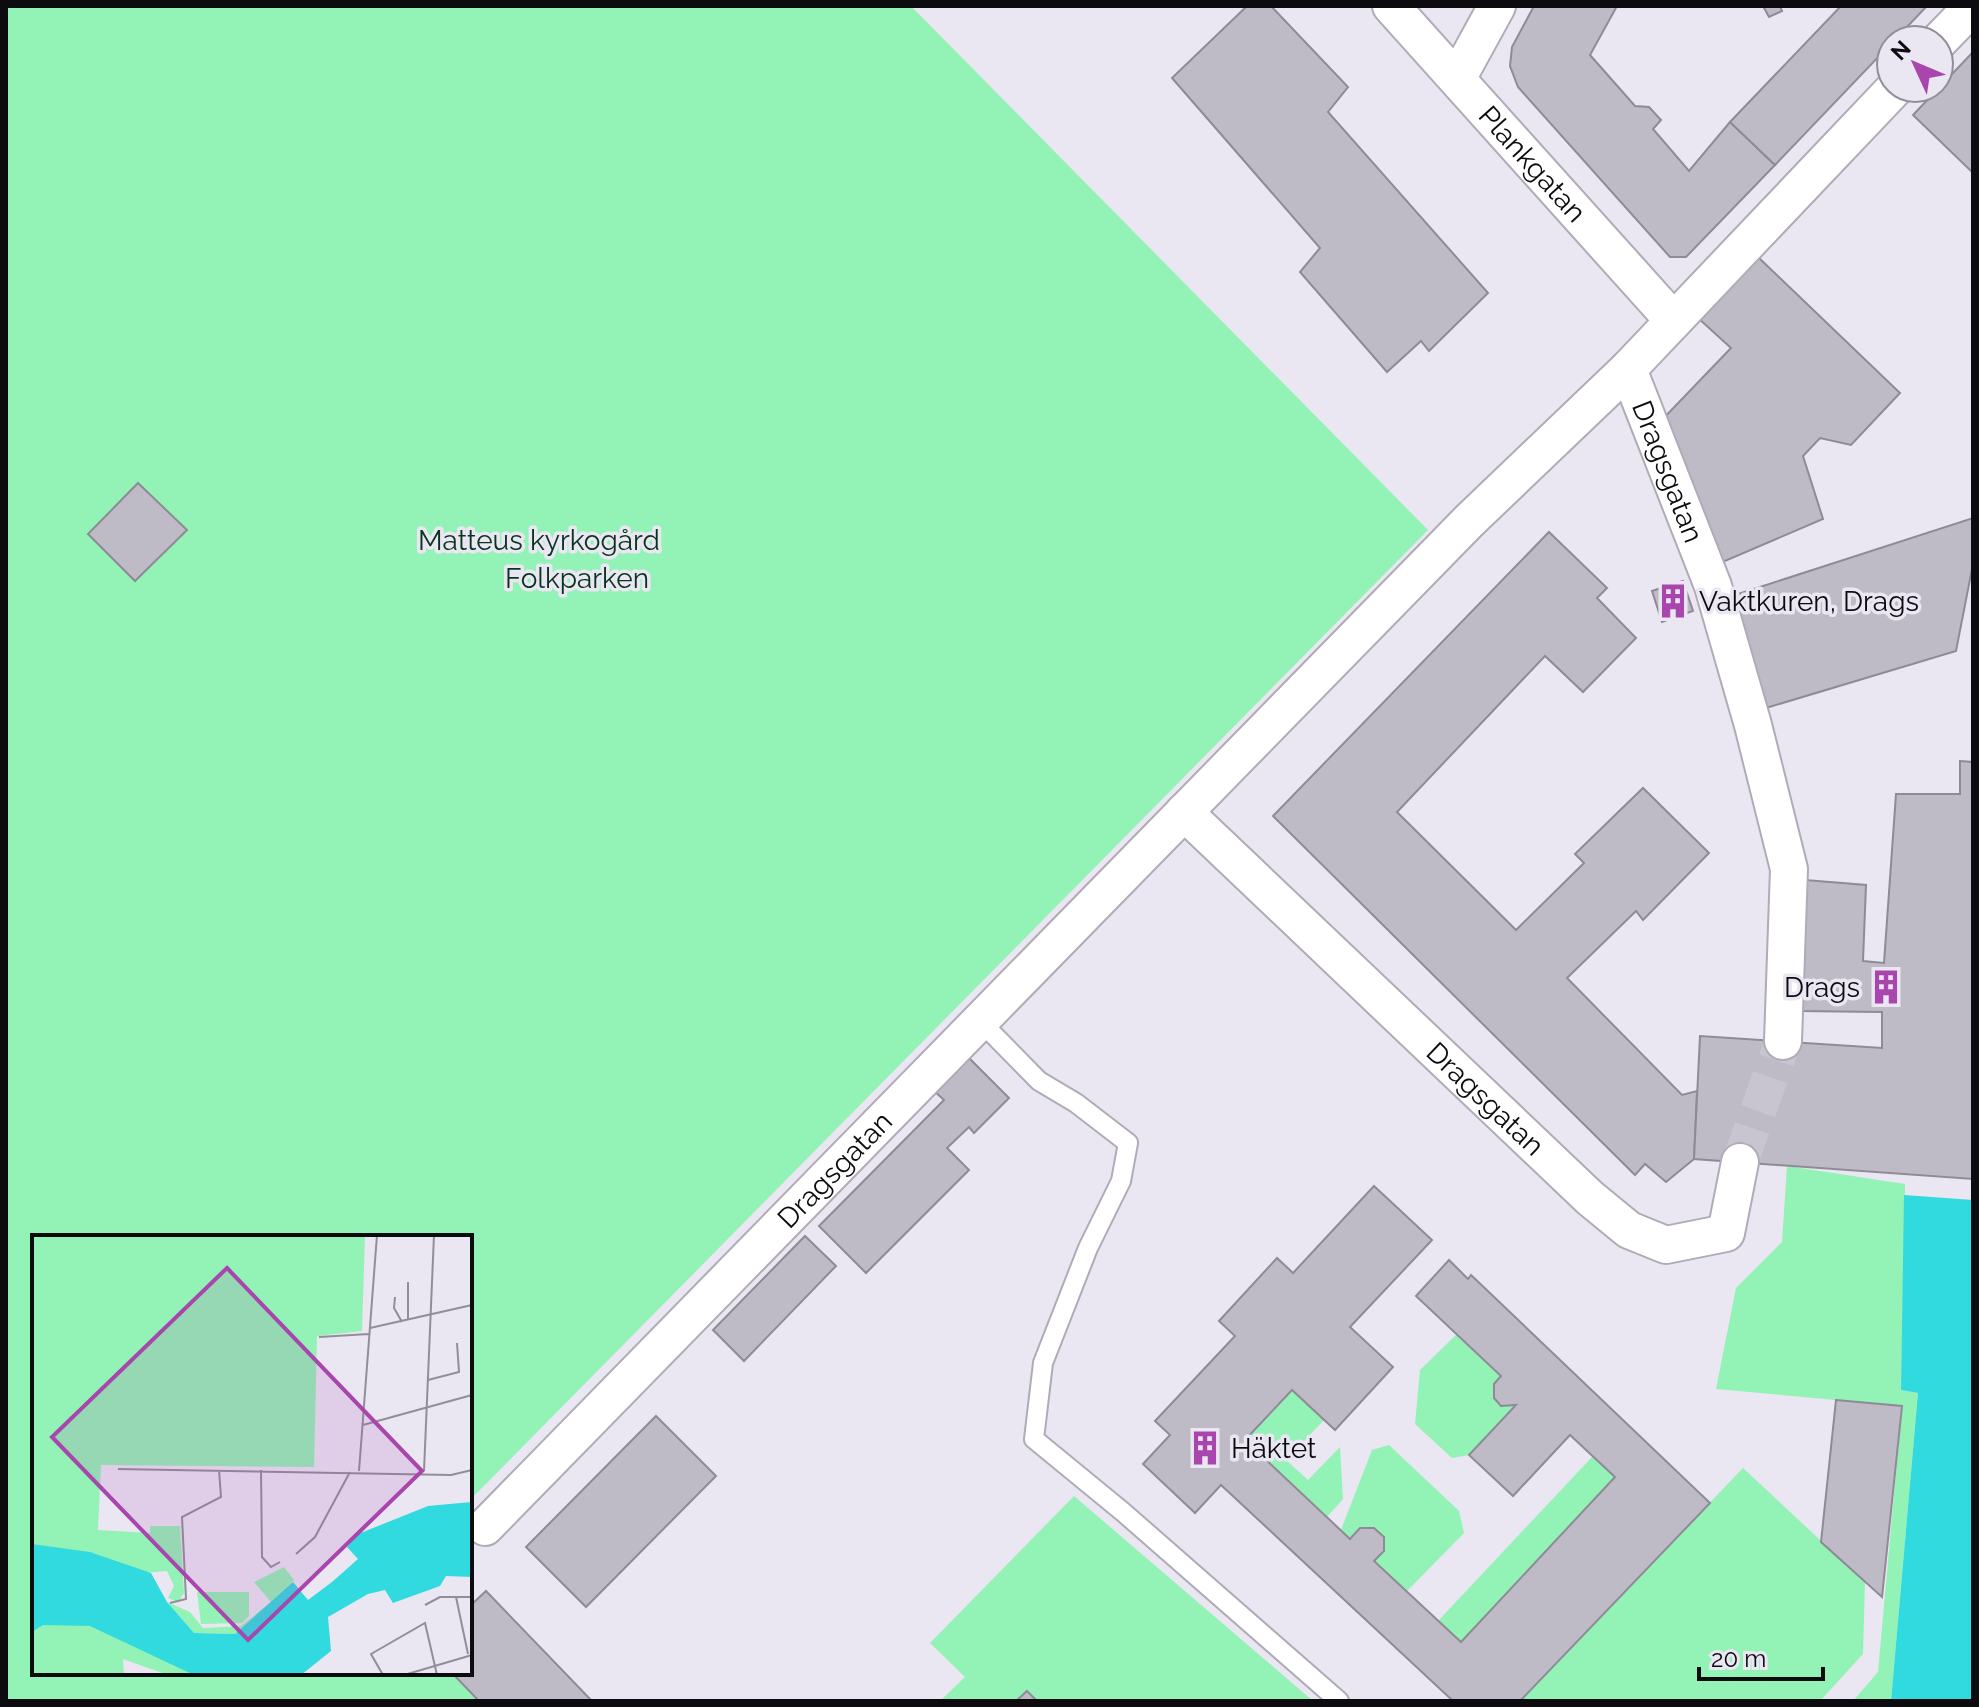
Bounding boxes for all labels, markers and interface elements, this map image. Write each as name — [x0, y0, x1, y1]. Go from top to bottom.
north arrow — [1875, 24, 1955, 104]
text: N — [1885, 35, 1916, 65]
street label: Plankgatan — [1472, 99, 1593, 228]
street label: Dragsgatan — [1626, 396, 1711, 547]
park label: Matteus kyrkogård — [418, 524, 660, 557]
park label: Folkparken — [505, 562, 649, 595]
building icon: Vaktkuren, Drags — [1654, 582, 1692, 620]
place label: Vaktkuren, Drags — [1699, 585, 1919, 618]
building icon: Drags — [1867, 968, 1905, 1006]
place label: Drags — [1784, 971, 1860, 1004]
street label: Dragsgatan — [1420, 1035, 1551, 1162]
street label: Dragsgatan — [771, 1105, 899, 1234]
inset map — [32, 1235, 472, 1675]
building icon: Häktet — [1186, 1429, 1224, 1467]
place label: Häktet — [1231, 1432, 1317, 1465]
scale bar — [1699, 1631, 1823, 1681]
text: 20 m — [1711, 1644, 1766, 1673]

